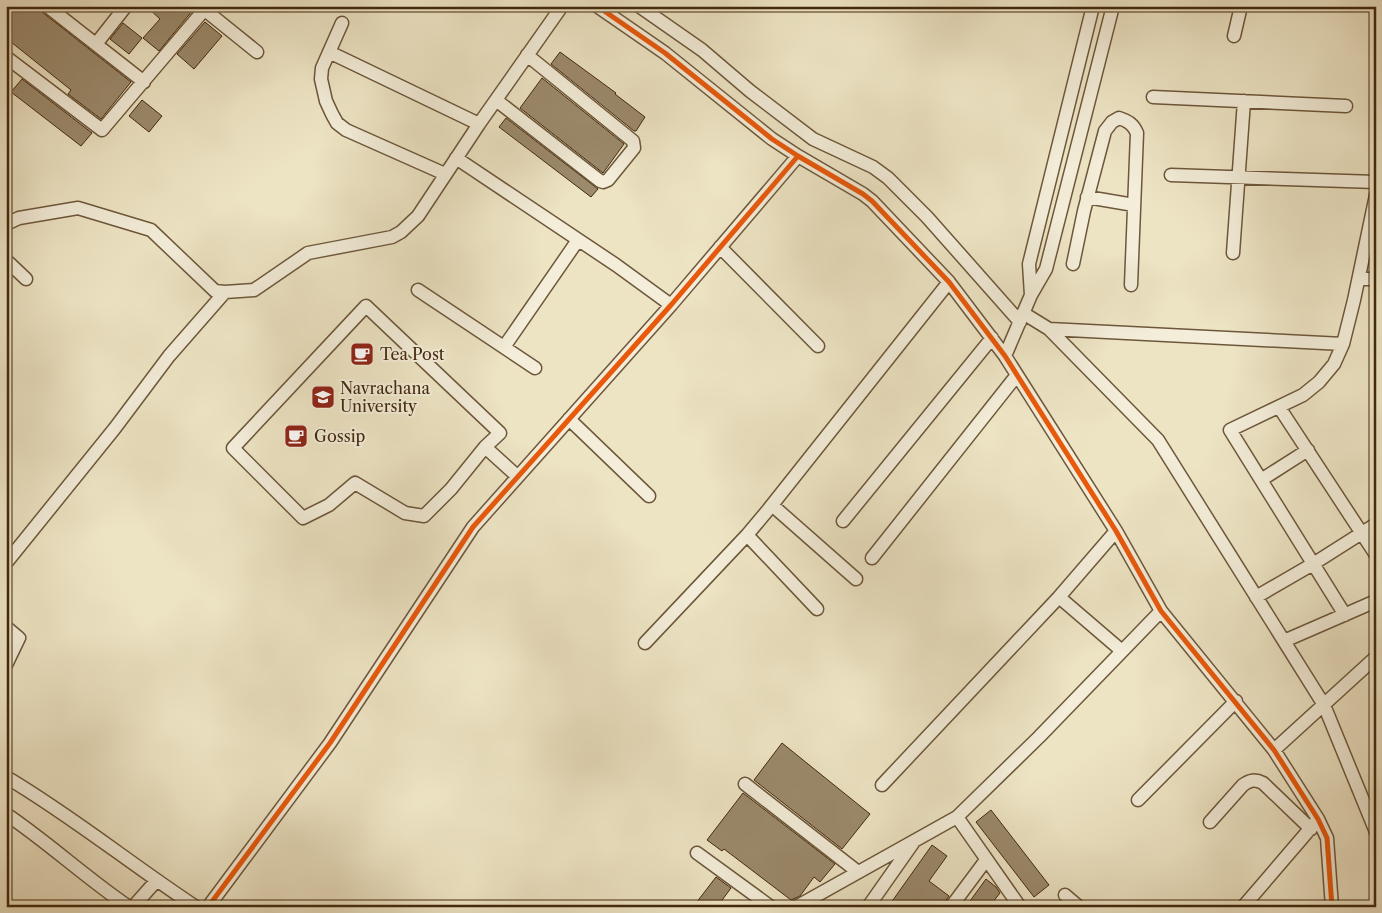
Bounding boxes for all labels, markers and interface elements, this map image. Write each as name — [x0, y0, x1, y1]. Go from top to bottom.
cafe icon: Tea Post — [349, 341, 375, 367]
place label: Tea Post — [380, 344, 445, 364]
place label: Navrachana University — [340, 378, 430, 416]
school or university icon: Navrachana University — [310, 384, 336, 410]
cafe icon: Gossip — [283, 423, 309, 449]
place label: Gossip — [314, 426, 366, 446]

